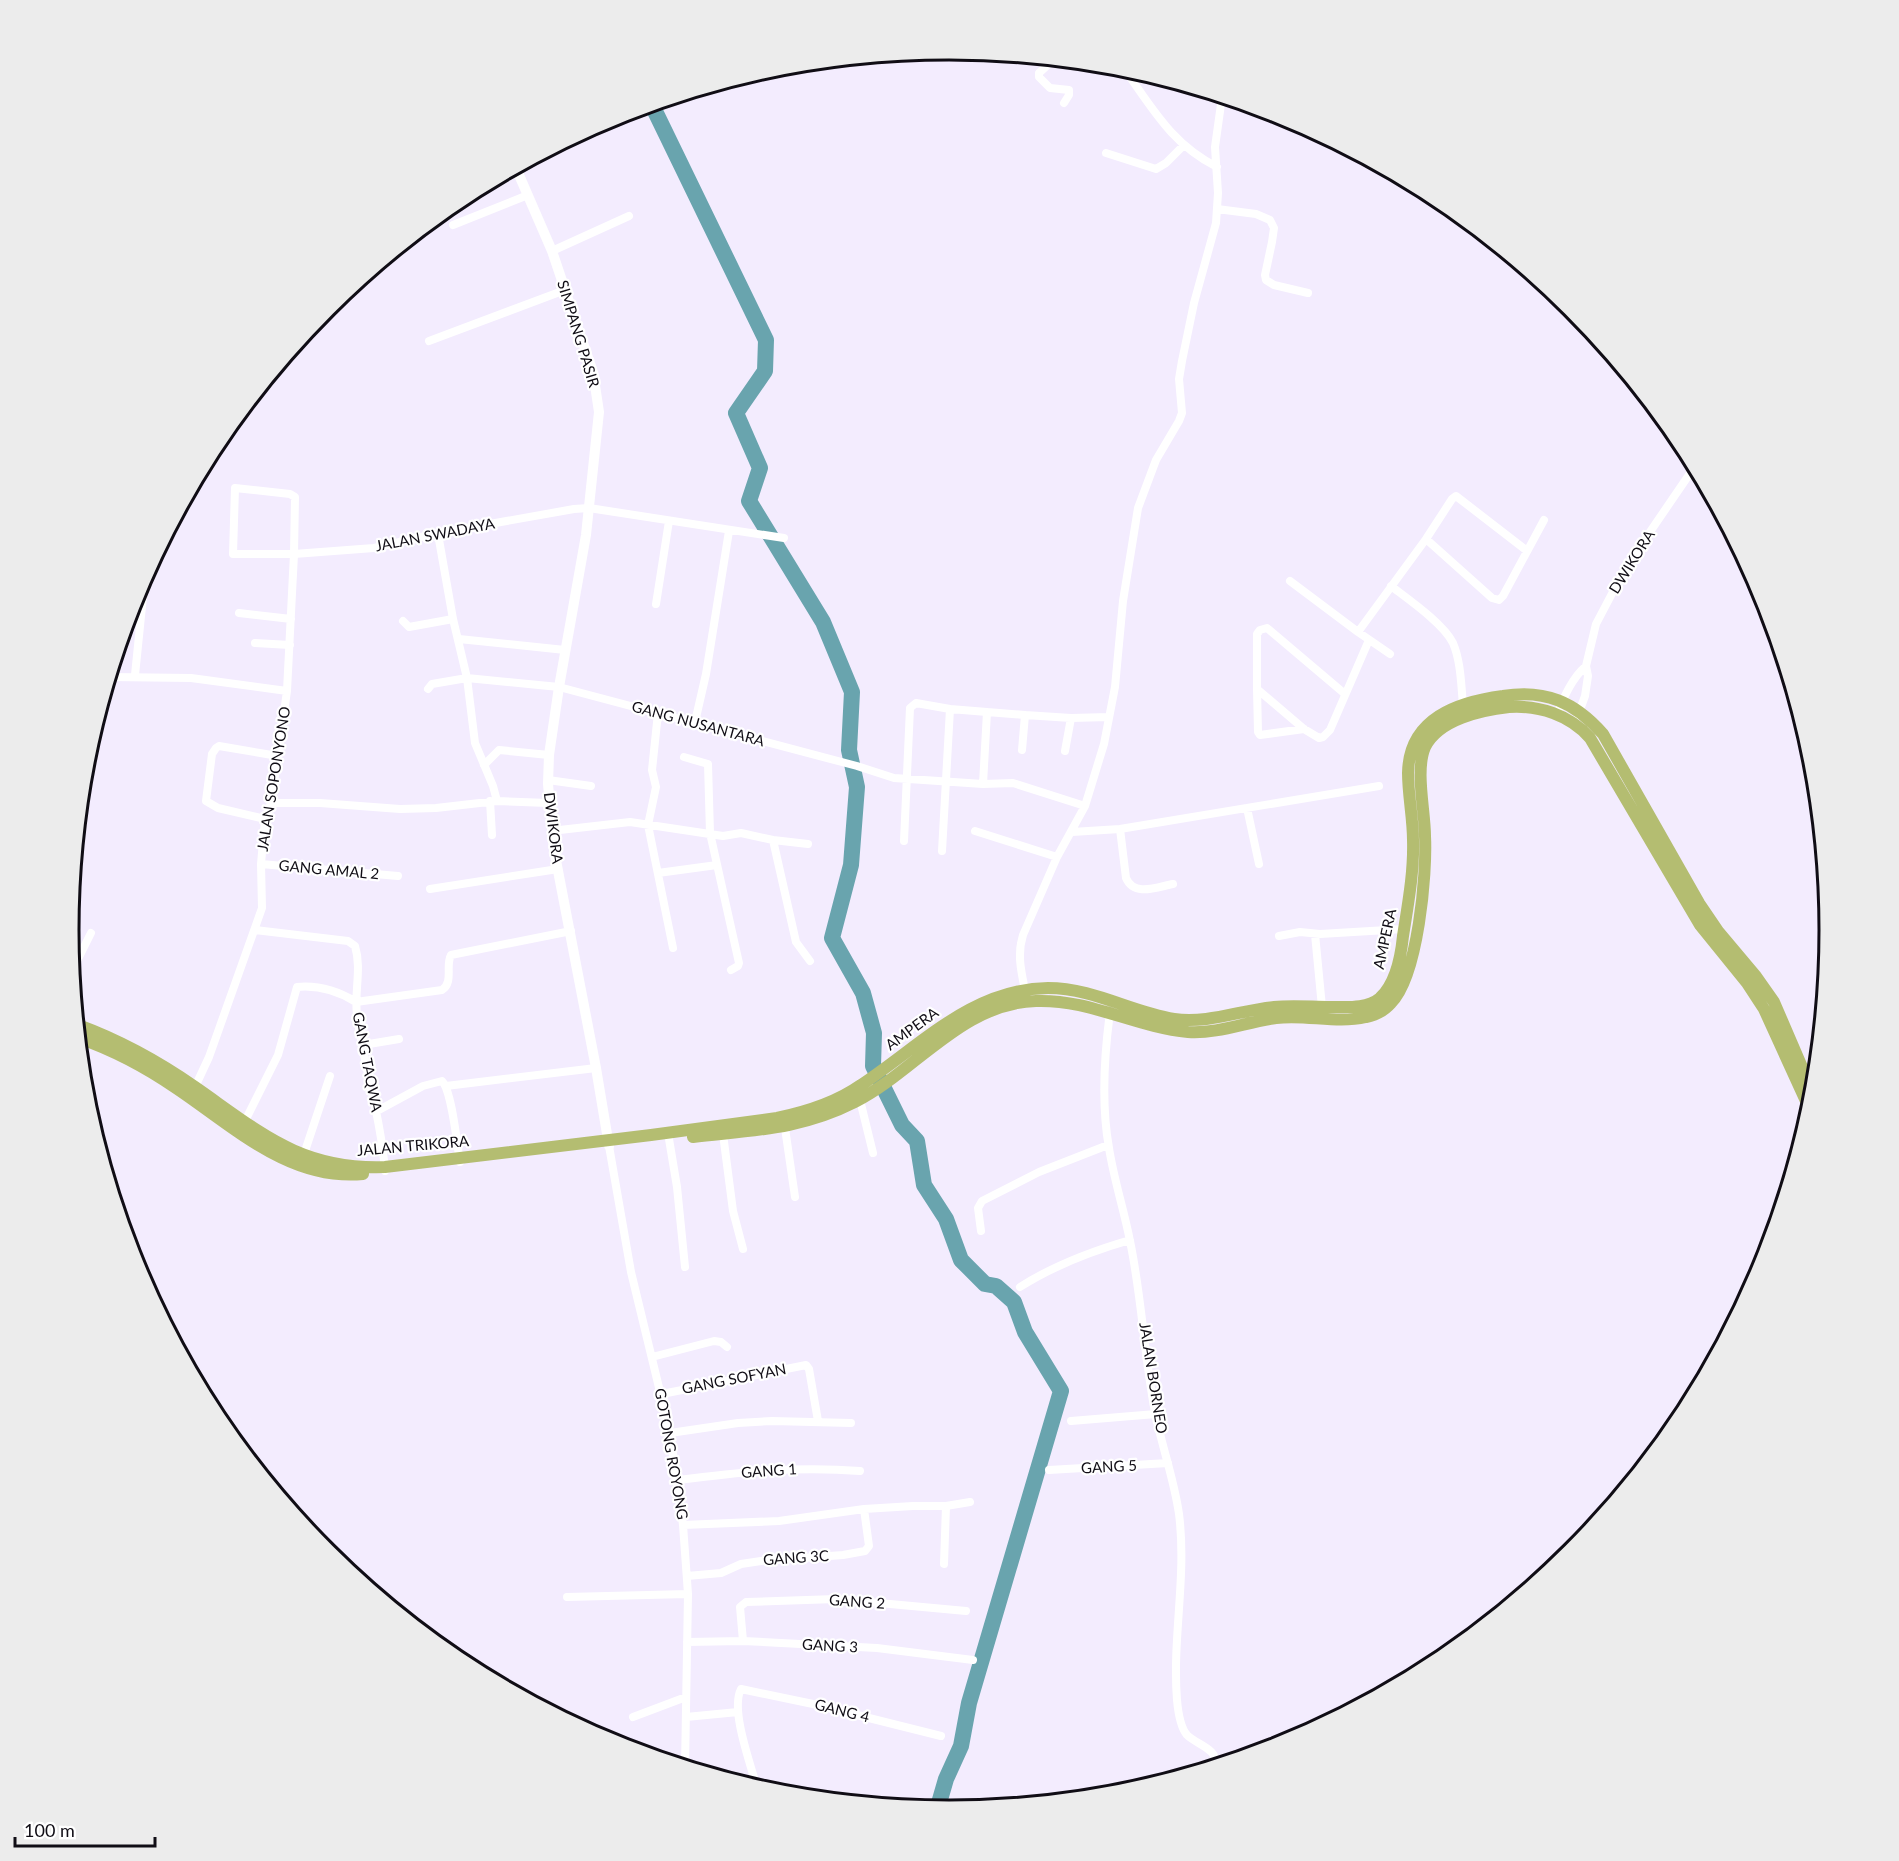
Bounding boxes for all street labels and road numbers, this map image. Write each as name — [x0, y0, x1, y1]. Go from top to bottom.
street label: SIMPANG PASIR — [554, 278, 604, 390]
street label: JALAN SWADAYA — [374, 513, 497, 554]
street label: DWIKORA — [1604, 526, 1658, 597]
street label: GANG NUSANTARA — [630, 697, 767, 750]
street label: JALAN SOPONYONO — [253, 705, 293, 853]
street label: DWIKORA — [541, 791, 567, 865]
street label: GANG AMAL 2 — [278, 856, 380, 882]
street label: AMPERA — [1369, 906, 1399, 971]
street label: AMPERA — [881, 1002, 942, 1053]
street label: GANG TAQWA — [349, 1010, 387, 1114]
street label: JALAN TRIKORA — [356, 1131, 471, 1159]
street label: JALAN BORNEO — [1136, 1321, 1172, 1435]
street label: GANG SOFYAN — [680, 1359, 787, 1397]
street label: GOTONG ROYONG — [652, 1387, 692, 1521]
street label: GANG 5 — [1081, 1456, 1137, 1476]
street label: GANG 1 — [740, 1459, 797, 1481]
street label: GANG 3C — [762, 1546, 829, 1568]
street label: GANG 2 — [829, 1590, 886, 1612]
street label: GANG 3 — [802, 1635, 858, 1655]
street label: GANG 4 — [813, 1695, 872, 1726]

